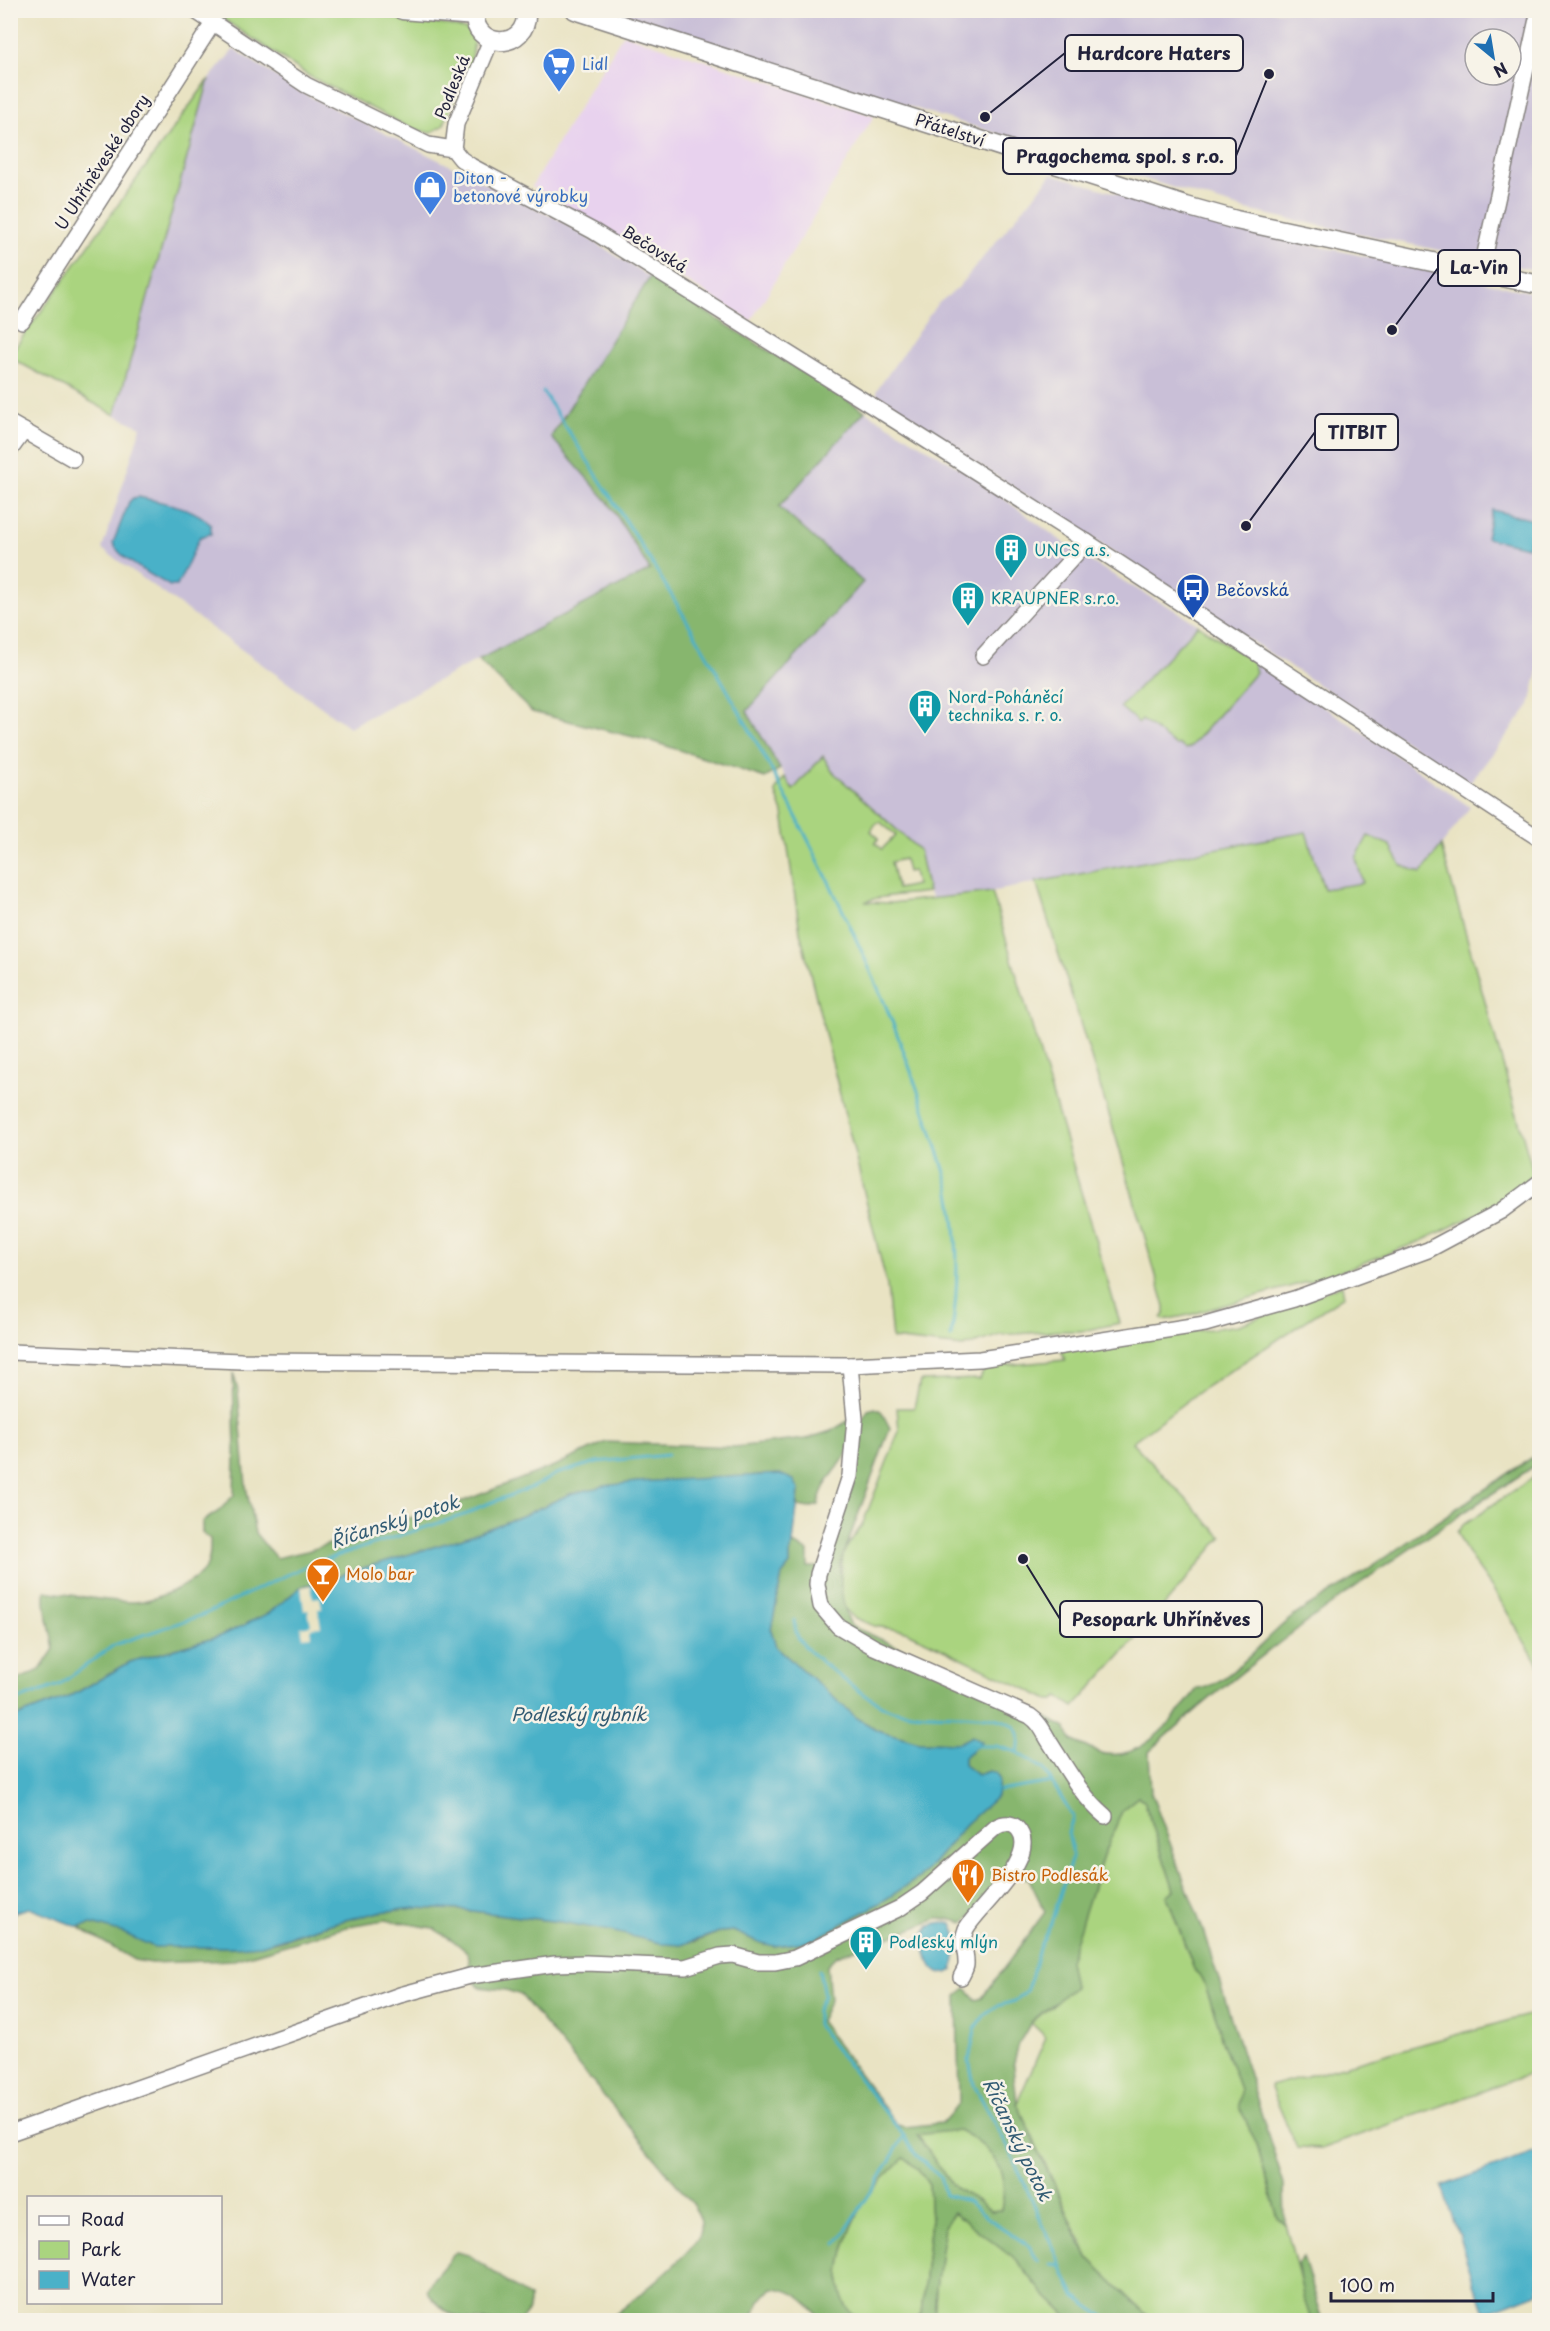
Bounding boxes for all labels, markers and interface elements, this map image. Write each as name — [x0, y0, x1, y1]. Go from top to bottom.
north arrow — [1463, 27, 1523, 87]
callout: Hardcore Haters — [1065, 35, 1243, 71]
text: Hardcore Haters — [1077, 39, 1231, 66]
supermarket icon: Lidl — [541, 46, 577, 93]
street label: Podleská — [427, 51, 475, 122]
place label: Lidl — [582, 51, 608, 75]
text: N — [1490, 57, 1512, 84]
street label: U Uhříněveské obory — [48, 89, 154, 234]
street label: Přátelství — [912, 106, 989, 152]
callout: Pragochema spol. s r.o. — [1003, 138, 1236, 174]
text: Pragochema spol. s r.o. — [1016, 142, 1224, 169]
place label: Diton - betonové výrobky — [453, 165, 588, 207]
shop icon: Diton - betonové výrobky — [412, 169, 448, 216]
street label: Bečovská — [618, 219, 693, 278]
callout: La-Vin — [1438, 250, 1520, 286]
text: La-Vin — [1450, 253, 1508, 280]
callout: TITBIT — [1315, 414, 1398, 450]
text: TITBIT — [1327, 418, 1387, 445]
building icon: UNCS a.s. — [993, 532, 1029, 579]
place label: UNCS a.s. — [1034, 537, 1110, 561]
bus stop icon: Bečovská — [1175, 572, 1211, 619]
place label: Bečovská — [1216, 577, 1289, 601]
building icon: KRAUPNER s.r.o. — [950, 580, 986, 627]
place label: KRAUPNER s.r.o. — [991, 585, 1119, 609]
place label: Nord-Poháněcí technika s. r. o. — [948, 684, 1064, 726]
building icon: Nord-Poháněcí technika s. r. o. — [907, 688, 943, 735]
water label: Říčanský potok — [327, 1487, 463, 1554]
bar icon: Molo bar — [305, 1556, 341, 1603]
place label: Molo bar — [346, 1561, 415, 1585]
callout: Pesopark Uhříněves — [1060, 1601, 1262, 1637]
text: Pesopark Uhříněves — [1072, 1605, 1251, 1632]
water label: Podleský rybník — [511, 1700, 647, 1727]
restaurant icon: Bistro Podlesák — [950, 1857, 986, 1904]
place label: Bistro Podlesák — [991, 1862, 1109, 1886]
building icon: Podleský mlýn — [848, 1924, 884, 1971]
place label: Podleský mlýn — [889, 1929, 998, 1953]
water label: Říčanský potok — [977, 2073, 1060, 2206]
legend — [27, 2196, 222, 2304]
text: Road — [81, 2205, 125, 2232]
text: Park — [81, 2235, 121, 2262]
text: Water — [81, 2265, 136, 2292]
scale bar — [1331, 2265, 1493, 2303]
text: 100 m — [1340, 2271, 1395, 2298]

